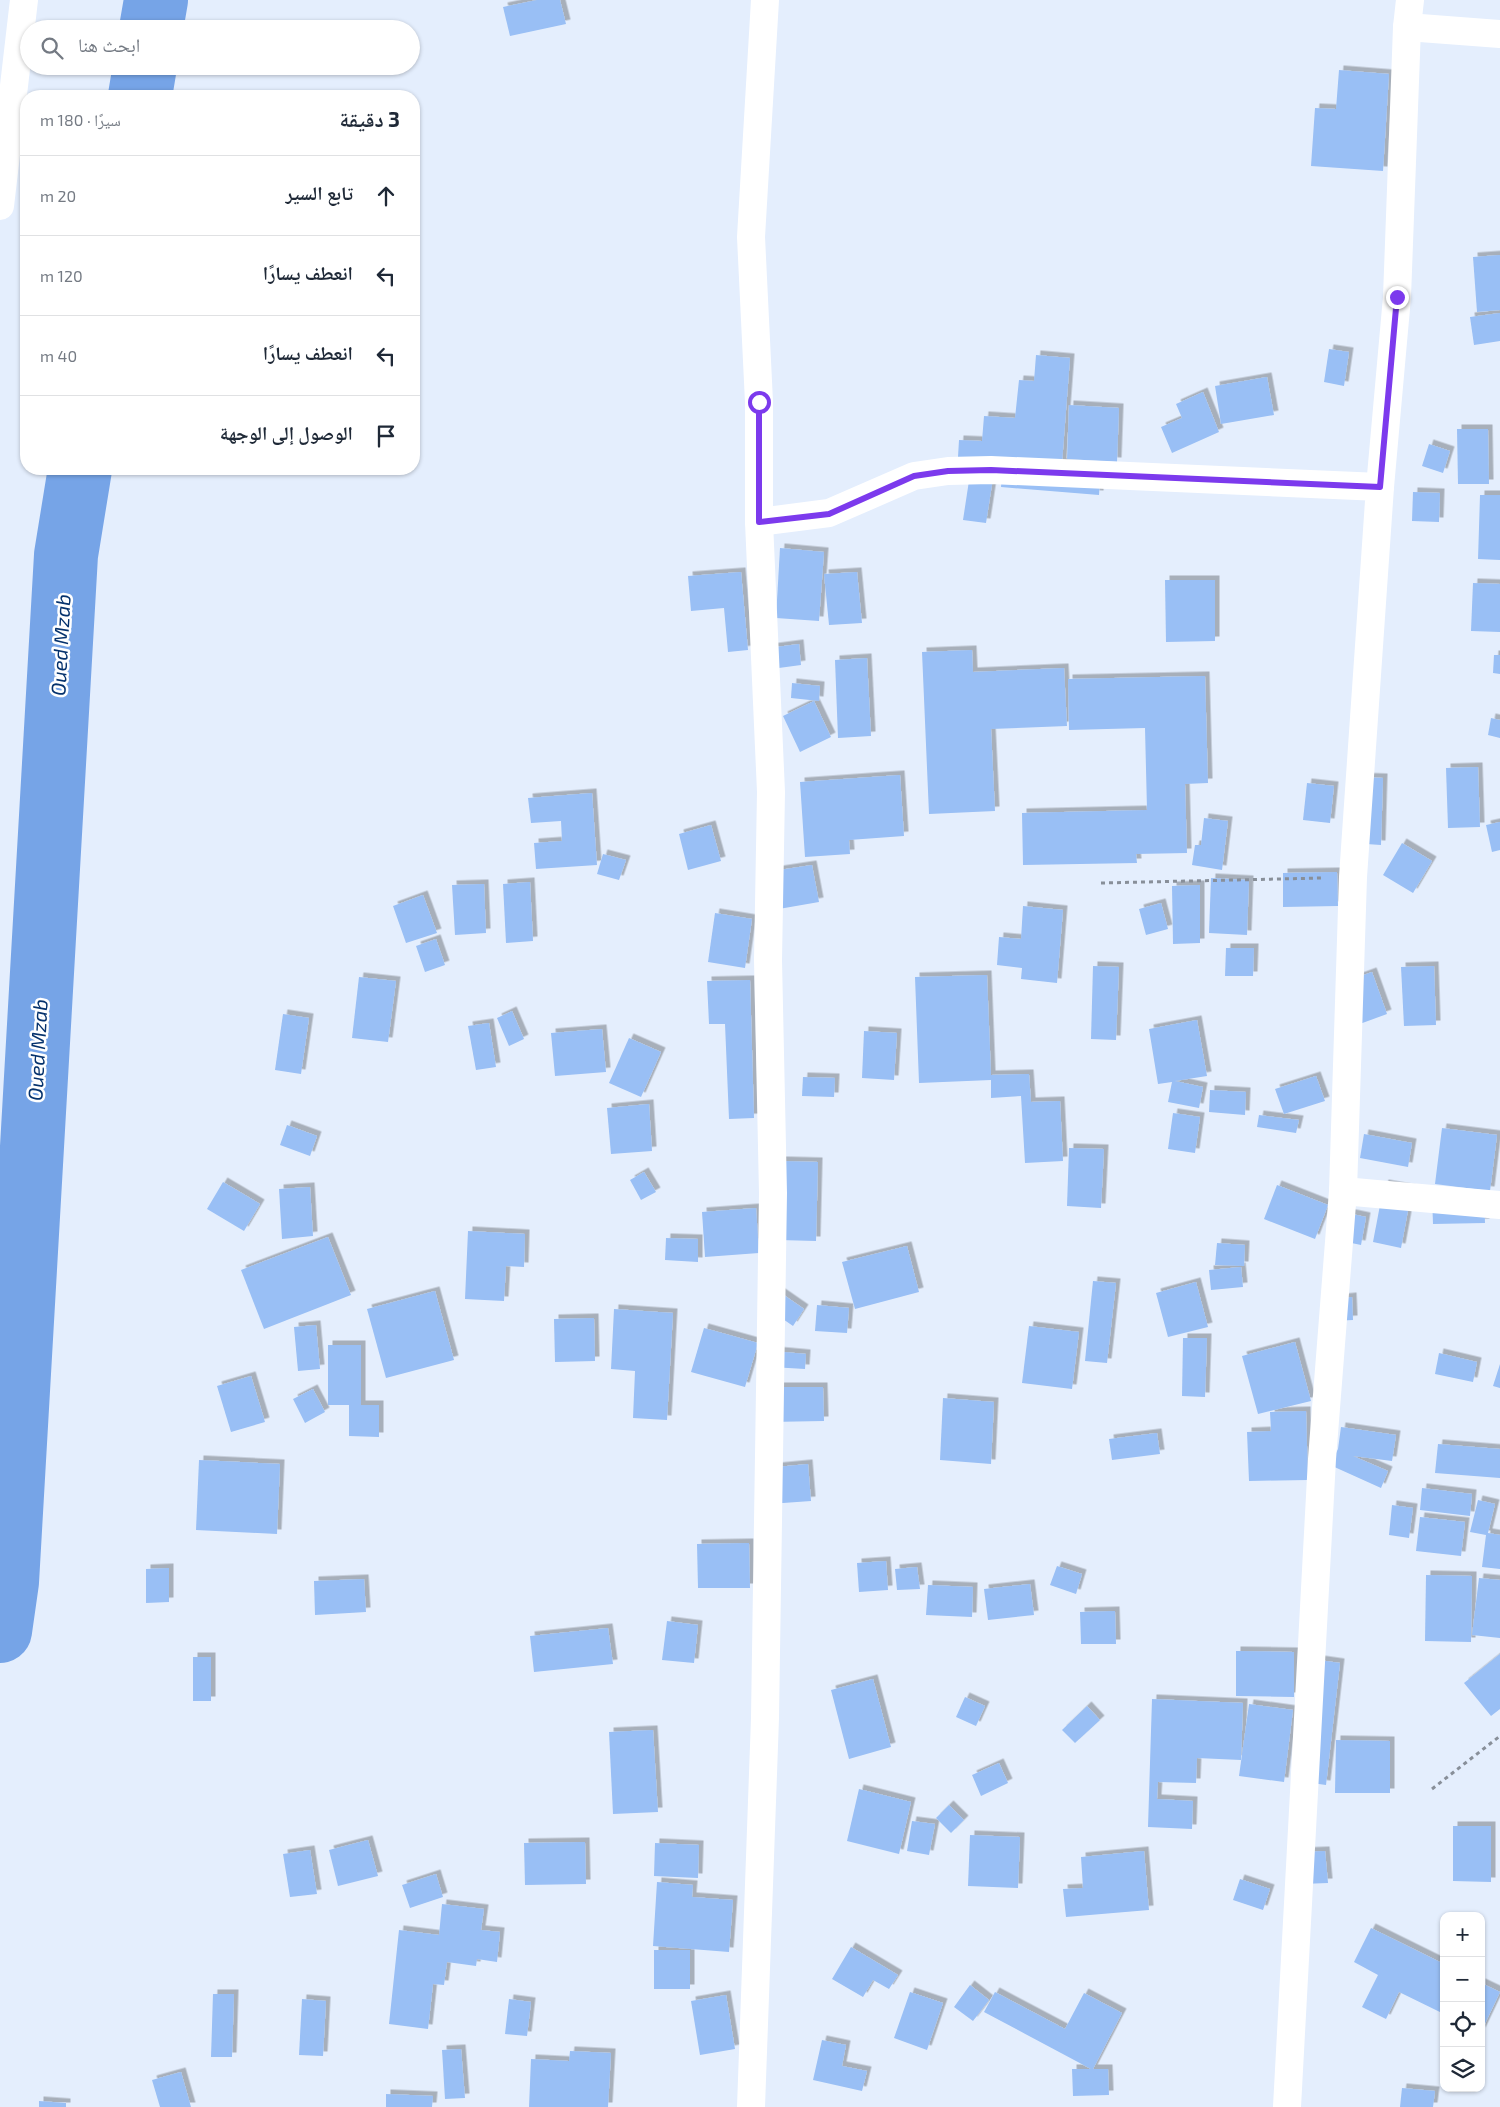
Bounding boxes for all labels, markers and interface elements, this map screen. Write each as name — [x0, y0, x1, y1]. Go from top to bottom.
search box — [20, 20, 420, 75]
text: ابحث هنا — [78, 33, 140, 56]
icon: search — [38, 34, 66, 62]
text: 3 دقيقة — [339, 106, 400, 131]
text: سيرًا · 180 m — [40, 110, 121, 129]
text: تابع السير — [286, 181, 353, 204]
icon: ahead — [372, 182, 400, 210]
text: 20 m — [40, 186, 76, 205]
text: انعطف يسارًا — [263, 261, 353, 284]
icon: left — [372, 262, 400, 290]
text: 120 m — [40, 266, 83, 285]
route end — [1386, 286, 1409, 309]
text: انعطف يسارًا — [263, 341, 353, 364]
icon: left — [372, 342, 400, 370]
text: 40 m — [40, 346, 77, 365]
route start — [748, 391, 771, 414]
text: الوصول إلى الوجهة — [220, 421, 353, 444]
icon: arrive — [372, 422, 400, 450]
water label: Oued Mzab — [45, 593, 75, 696]
water label: Oued Mzab — [22, 998, 52, 1101]
map controls — [1440, 1912, 1485, 2092]
button: + — [1440, 1912, 1485, 1957]
button: − — [1440, 1957, 1485, 2002]
button: locate — [1440, 2002, 1485, 2047]
button: layers — [1440, 2047, 1485, 2092]

